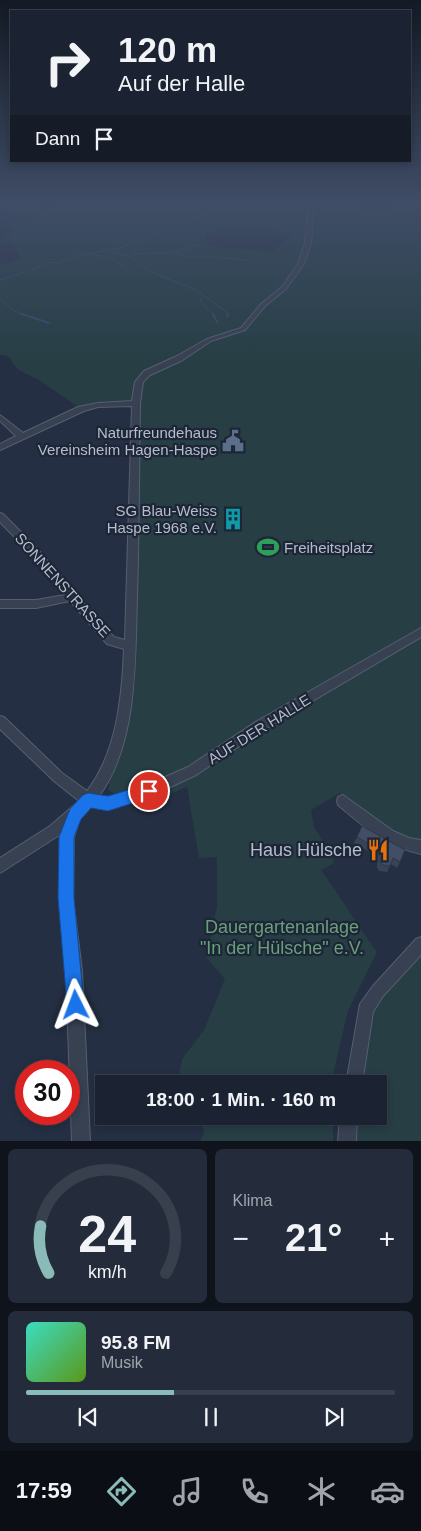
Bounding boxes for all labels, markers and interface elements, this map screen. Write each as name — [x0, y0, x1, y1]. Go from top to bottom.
icon: right — [35, 30, 100, 95]
text: 120 m — [118, 30, 217, 69]
text: Auf der Halle — [118, 71, 245, 96]
icon: arrive — [90, 125, 118, 153]
text: Dann — [35, 128, 80, 149]
place label: Naturfreundehaus Vereinsheim Hagen-Haspe — [38, 424, 217, 458]
public building icon: Naturfreundehaus Vereinsheim Hagen-Haspe — [220, 428, 246, 454]
place label: SG Blau-Weiss Haspe 1968 e.V. — [107, 502, 217, 536]
building icon: SG Blau-Weiss Haspe 1968 e.V. — [220, 506, 246, 532]
street label: SONNENSTRASSE — [12, 529, 114, 641]
sports icon: Freiheitsplatz — [255, 534, 281, 560]
place label: Freiheitsplatz — [284, 539, 373, 556]
street label: AUF DER HALLE — [205, 691, 313, 767]
pin — [128, 770, 170, 812]
icon: arrive — [135, 777, 163, 805]
restaurant icon: Haus Hülsche — [365, 837, 391, 863]
place label: Haus Hülsche — [250, 840, 362, 860]
park label: Dauergartenanlage "In der Hülsche" e.V. — [200, 917, 364, 958]
position arrow — [49, 978, 101, 1030]
speed limit sign: 30 — [15, 1060, 80, 1125]
text: 18:00 · 1 Min. · 160 m — [146, 1089, 336, 1110]
text: Klima — [233, 1192, 273, 1209]
text: 24 — [78, 1205, 136, 1263]
text: 21° — [285, 1217, 342, 1259]
text: − — [233, 1223, 249, 1254]
text: + — [379, 1223, 395, 1254]
text: km/h — [88, 1262, 127, 1282]
text: 95.8 FM — [101, 1332, 171, 1353]
text: Musik — [101, 1354, 143, 1371]
icon: previous — [74, 1403, 102, 1431]
icon: pause — [197, 1403, 225, 1431]
icon: next — [320, 1403, 348, 1431]
icon: directions — [104, 1474, 139, 1509]
icon: music — [170, 1474, 205, 1509]
icon: phone — [237, 1474, 272, 1509]
icon: climate — [304, 1474, 339, 1509]
icon: car — [370, 1474, 405, 1509]
text: 17:59 — [16, 1478, 72, 1503]

